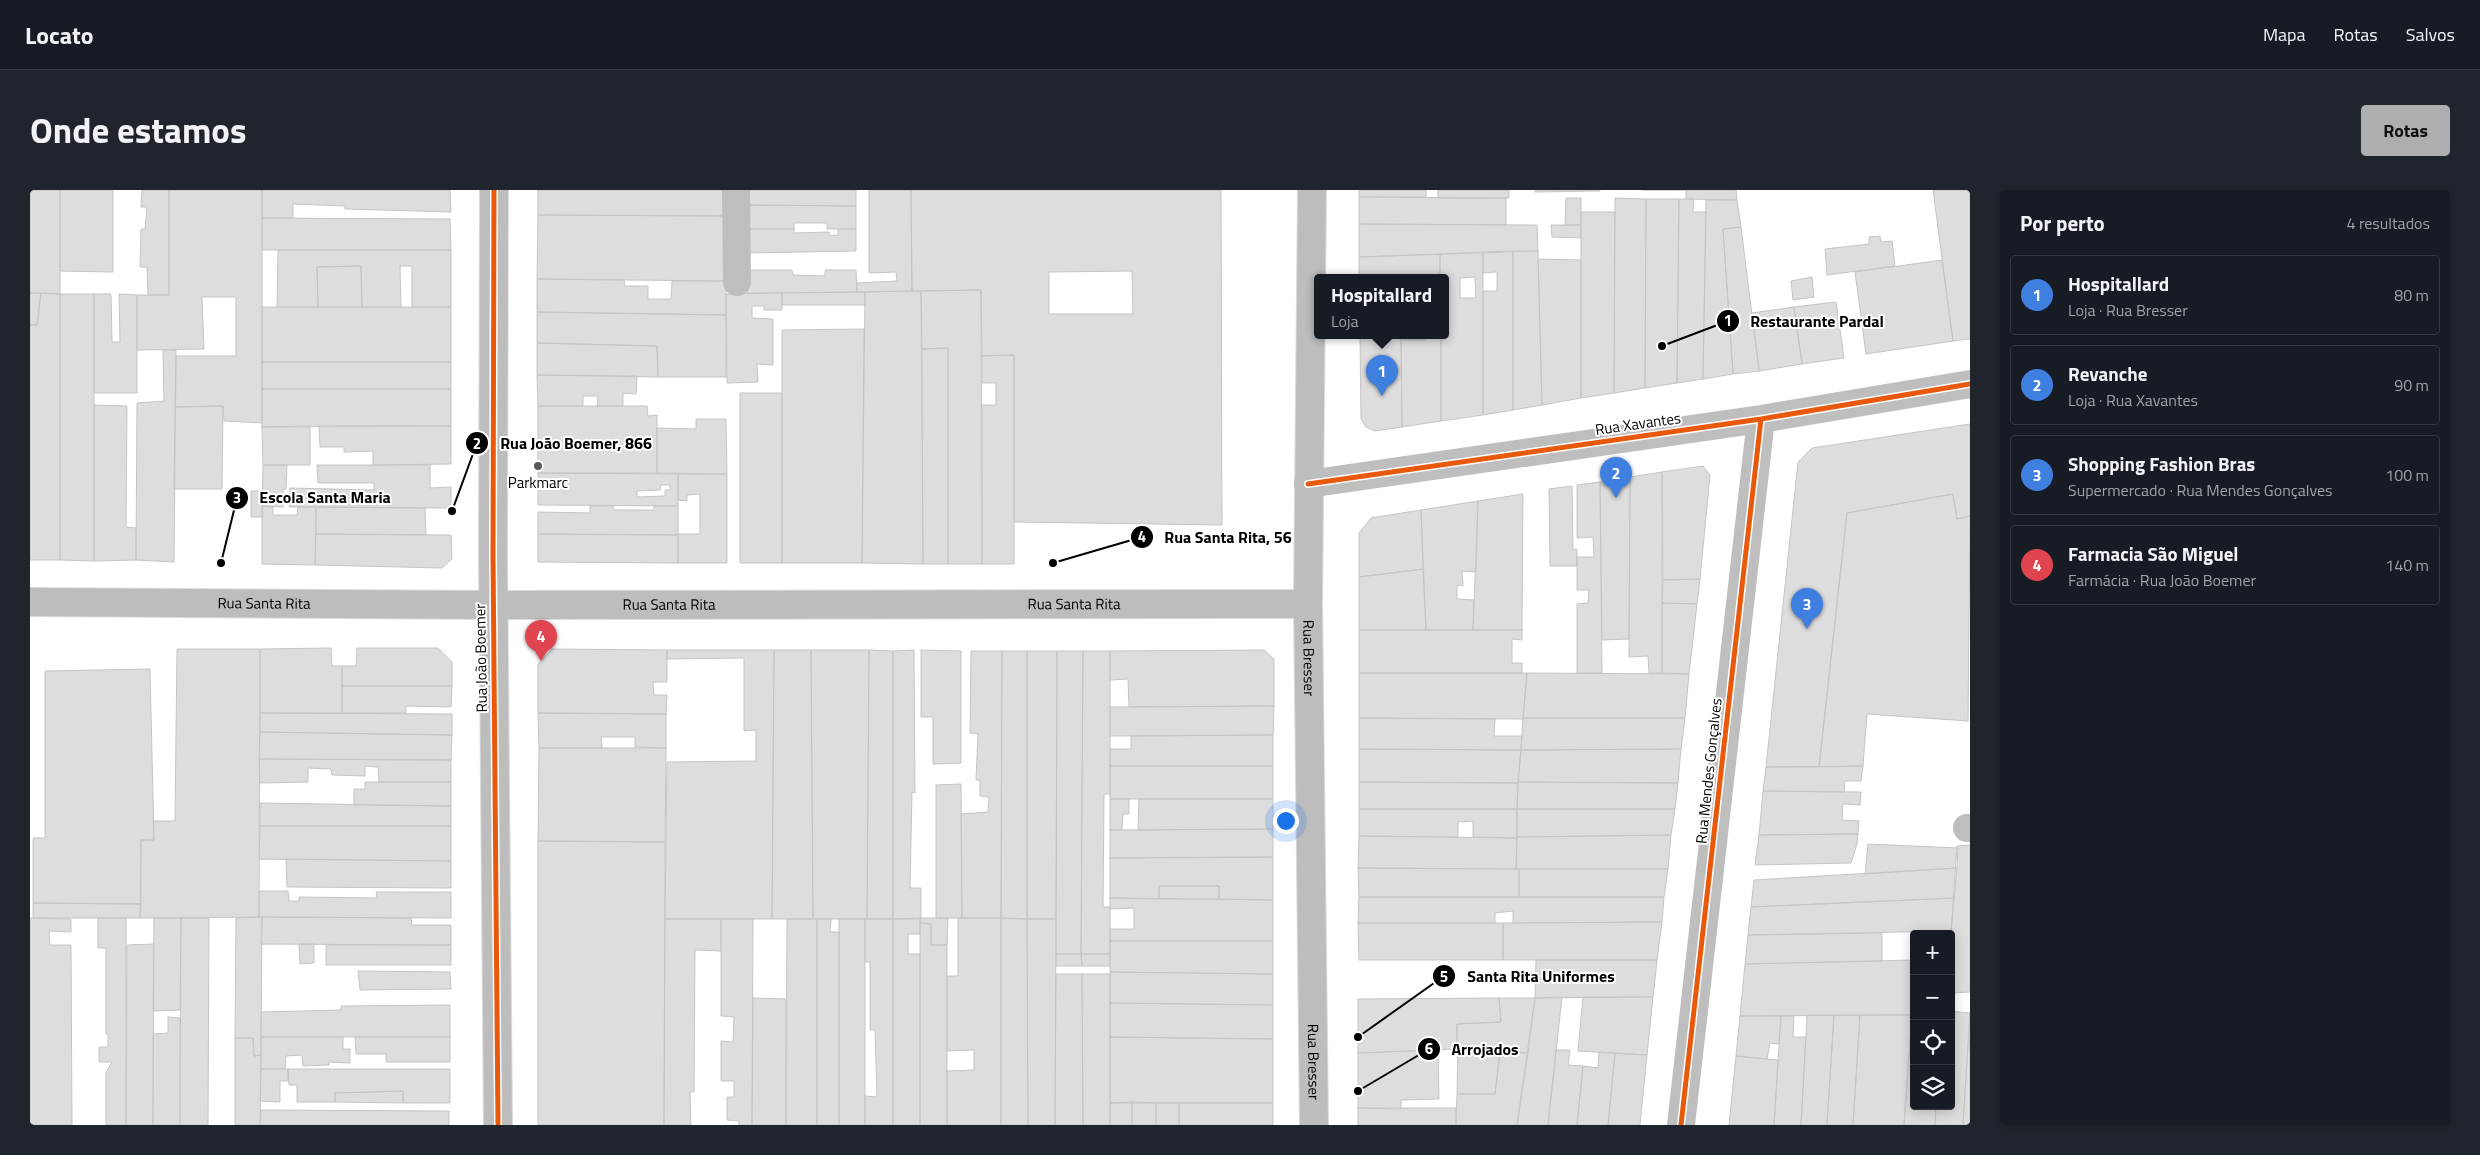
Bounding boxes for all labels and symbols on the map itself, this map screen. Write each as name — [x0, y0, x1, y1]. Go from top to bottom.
callout: Restaurante Pardal — [1715, 306, 1894, 337]
text: 1 — [1724, 309, 1732, 332]
text: Restaurante Pardal — [1750, 309, 1884, 333]
pin: 1 — [1366, 355, 1398, 396]
street label: Rua Xavantes — [1594, 406, 1682, 441]
callout: Rua João Boemer, 866 — [465, 428, 662, 459]
text: Rua João Boemer, 866 — [500, 431, 652, 455]
text: 2 — [473, 432, 481, 455]
pin: 2 — [1600, 457, 1632, 498]
marker: Parkmarc — [532, 460, 544, 472]
place label: Parkmarc — [508, 471, 568, 494]
callout: Escola Santa Maria — [224, 482, 401, 513]
text: Escola Santa Maria — [259, 485, 391, 509]
text: 3 — [233, 486, 241, 509]
callout: Rua Santa Rita, 56 — [1130, 522, 1302, 553]
text: 4 — [1138, 525, 1146, 548]
text: Rua Santa Rita, 56 — [1164, 525, 1292, 549]
pin: 3 — [1791, 588, 1823, 629]
street label: Rua Santa Rita — [217, 591, 311, 615]
street label: Rua Santa Rita — [1027, 592, 1121, 615]
street label: Rua Santa Rita — [622, 593, 716, 616]
street label: Rua João Boemer — [468, 603, 493, 713]
pin: 4 — [525, 620, 557, 661]
street label: Rua Bresser — [1297, 620, 1321, 696]
street label: Rua Mendes Gonçalves — [1689, 697, 1728, 845]
your location — [1273, 808, 1299, 834]
callout: Santa Rita Uniformes — [1432, 961, 1624, 992]
text: Santa Rita Uniformes — [1467, 964, 1615, 988]
text: 5 — [1440, 965, 1448, 988]
street label: Rua Bresser — [1302, 1024, 1326, 1100]
callout: Arrojados — [1417, 1033, 1529, 1064]
text: 6 — [1425, 1037, 1433, 1060]
text: Arrojados — [1451, 1037, 1519, 1061]

